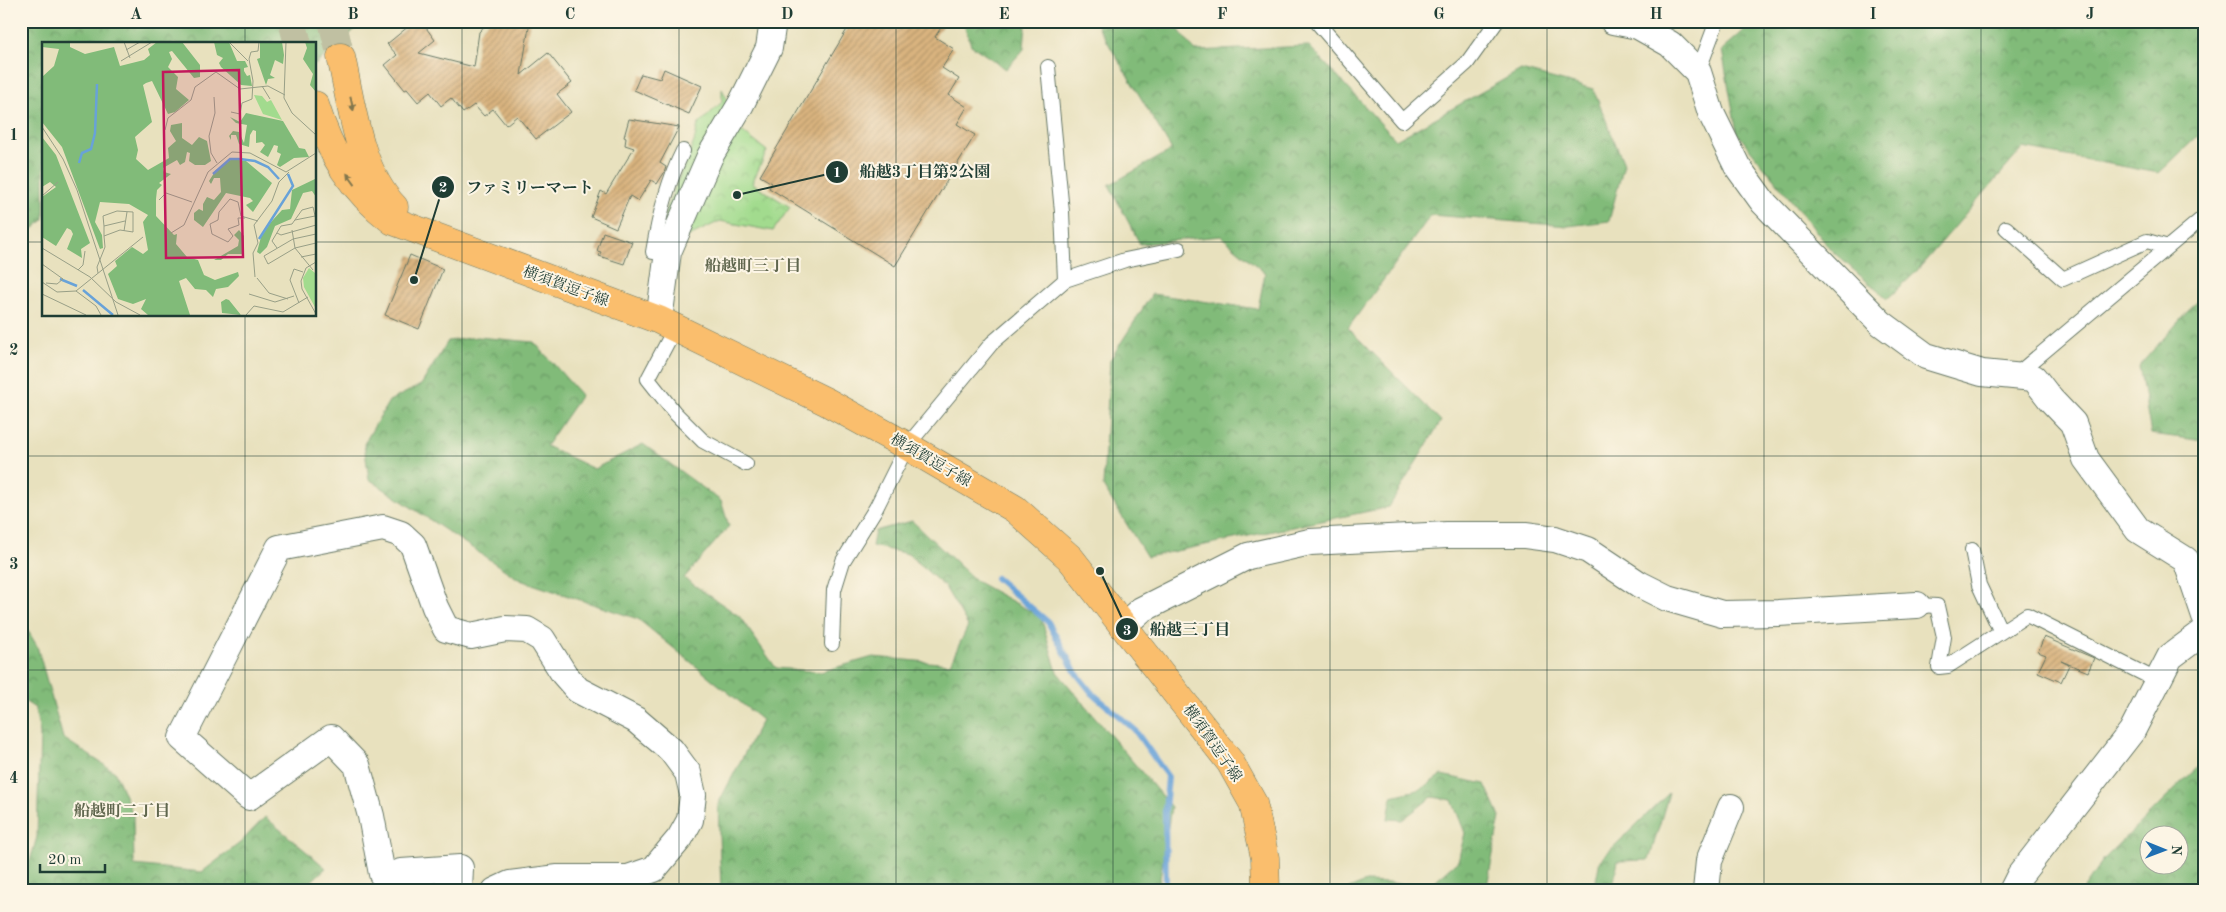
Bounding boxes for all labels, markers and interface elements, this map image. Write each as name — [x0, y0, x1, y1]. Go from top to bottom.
text: A — [130, 7, 142, 23]
text: B — [347, 7, 359, 23]
text: C — [565, 7, 575, 23]
text: D — [781, 7, 793, 23]
text: E — [998, 7, 1010, 23]
text: F — [1217, 7, 1228, 23]
text: G — [1433, 7, 1445, 23]
text: H — [1649, 7, 1663, 23]
text: I — [1869, 7, 1877, 23]
text: J — [2086, 7, 2095, 23]
inset map — [42, 42, 316, 316]
one-way arrow — [348, 97, 356, 112]
text: 1 — [9, 128, 19, 144]
callout: 船越3丁目第2公園 — [825, 156, 1000, 187]
text: 船越3丁目第2公園 — [860, 163, 990, 181]
text: 1 — [833, 166, 841, 181]
callout: ファミリーマート — [431, 171, 604, 202]
one-way arrow — [345, 173, 356, 186]
text: ファミリーマート — [466, 180, 594, 197]
text: 2 — [439, 181, 447, 196]
district label: 船越町三丁目 — [705, 257, 801, 275]
street label: 横須賀逗子線 — [521, 263, 611, 310]
text: 2 — [9, 343, 19, 359]
street label: 横須賀逗子線 — [888, 431, 974, 490]
text: 3 — [9, 557, 19, 573]
callout: 船越三丁目 — [1115, 614, 1240, 645]
text: 船越三丁目 — [1150, 621, 1230, 639]
text: 3 — [1123, 624, 1131, 639]
street label: 横須賀逗子線 — [1180, 702, 1245, 785]
text: 4 — [9, 771, 19, 787]
district label: 船越町二丁目 — [74, 802, 170, 820]
north arrow — [2138, 824, 2188, 874]
scale bar — [40, 842, 105, 874]
text: N — [2169, 845, 2183, 856]
text: 20 m — [48, 853, 82, 868]

